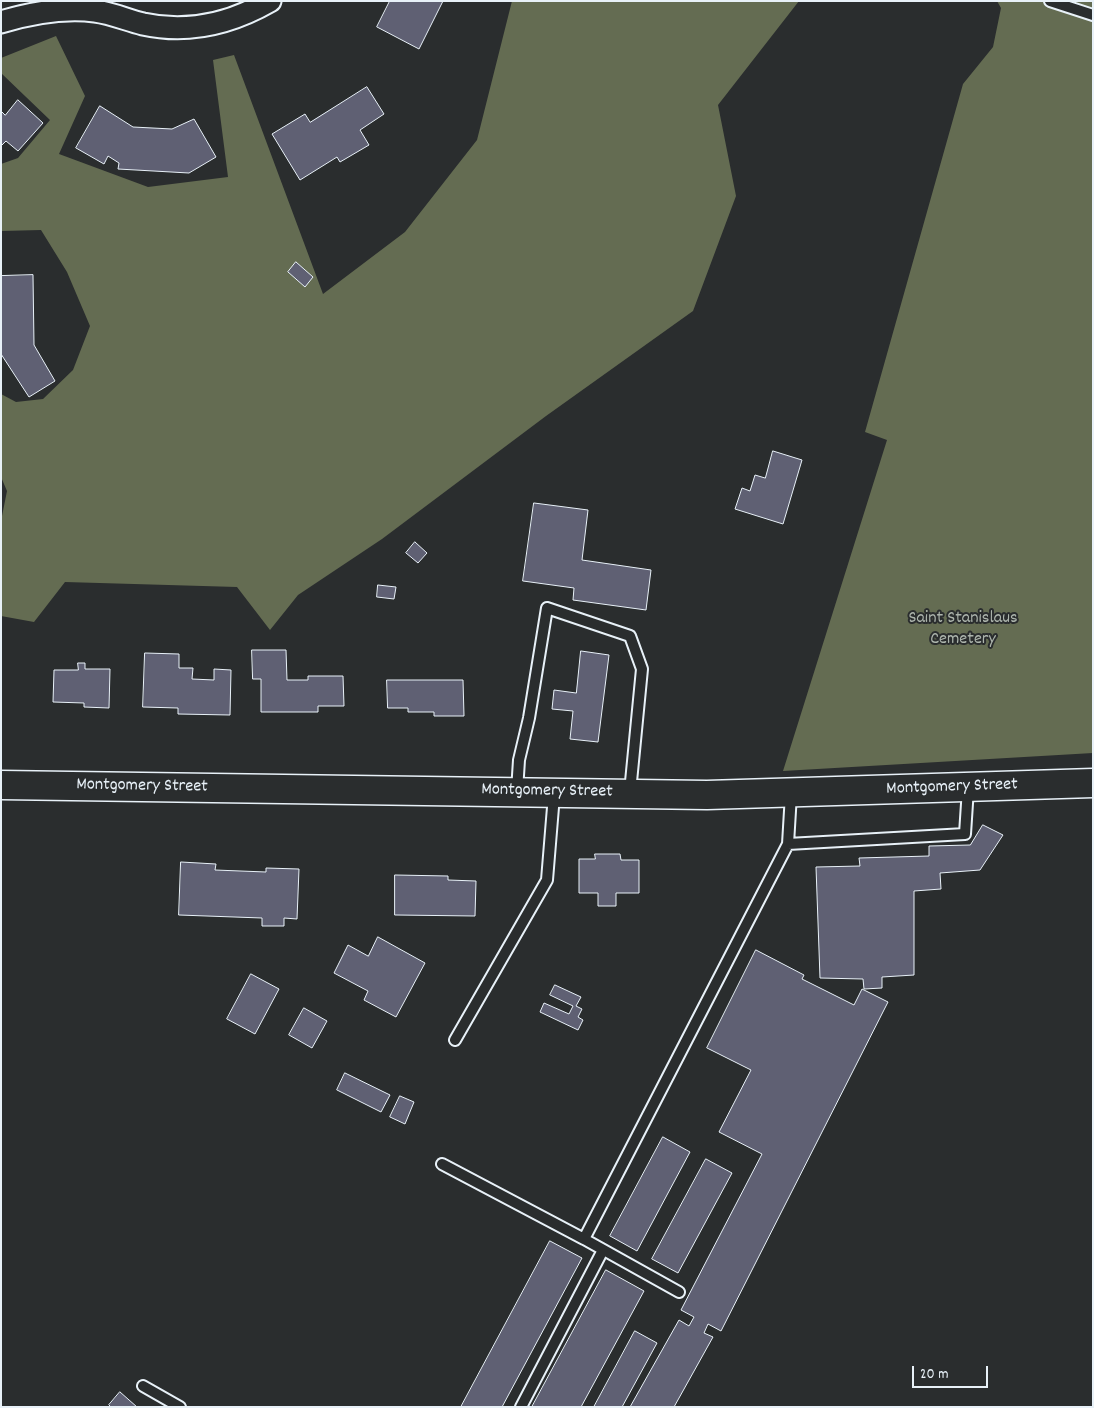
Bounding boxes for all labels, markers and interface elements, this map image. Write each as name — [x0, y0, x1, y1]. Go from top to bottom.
park label: Saint Stanislaus Cemetery — [908, 609, 1018, 652]
street label: Montgomery Street — [76, 775, 208, 799]
street label: Montgomery Street — [886, 775, 1018, 801]
street label: Montgomery Street — [481, 780, 613, 804]
scale bar — [914, 1356, 990, 1388]
text: 20 m — [920, 1364, 948, 1386]

